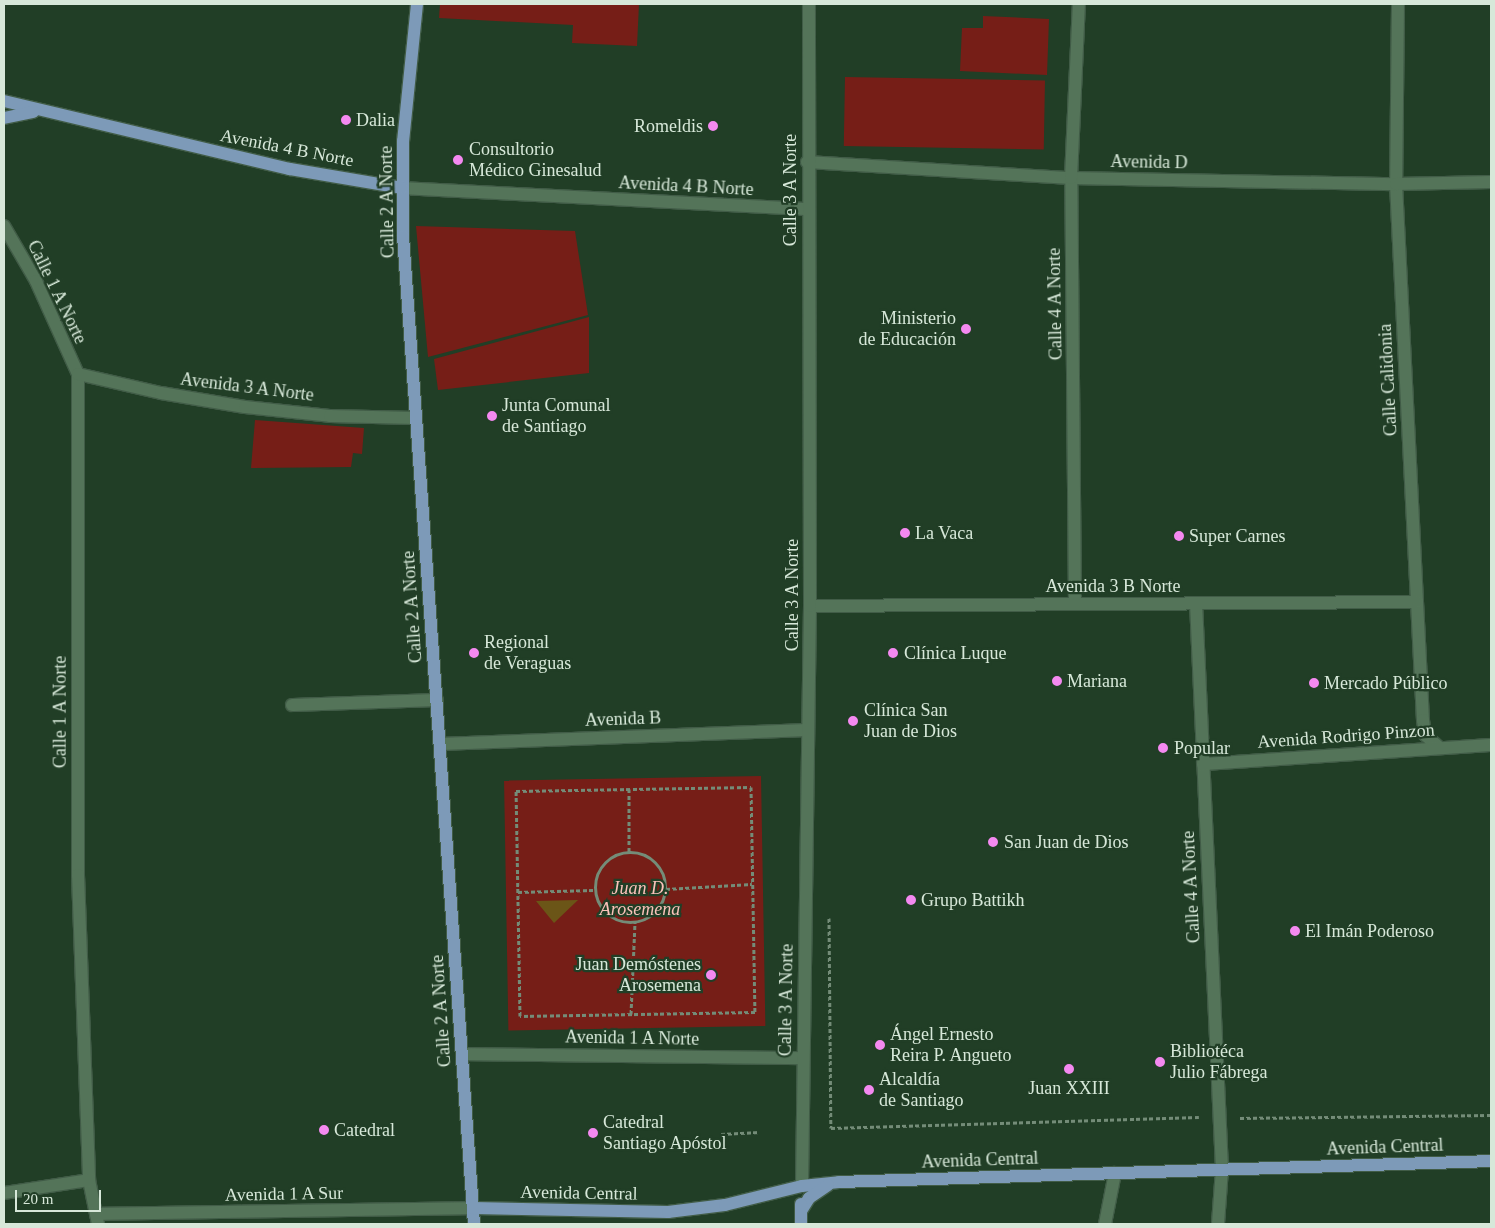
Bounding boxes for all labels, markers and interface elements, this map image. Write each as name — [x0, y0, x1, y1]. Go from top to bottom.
place label: Dalia — [356, 109, 395, 131]
marker: Dalia — [340, 114, 352, 126]
place label: Romeldis — [634, 115, 703, 137]
marker: Romeldis — [707, 120, 719, 132]
street label: Avenida 4 B Norte — [219, 125, 355, 171]
street label: Calle 3 A Norte — [779, 133, 801, 247]
place label: Consultorio Médico Ginesalud — [469, 139, 601, 182]
street label: Calle 2 A Norte — [375, 145, 399, 259]
street label: Avenida D — [1110, 151, 1188, 173]
marker: Consultorio Médico Ginesalud — [451, 153, 465, 167]
street label: Avenida 4 B Norte — [618, 172, 754, 200]
street label: Calle 1 A Norte — [22, 236, 92, 348]
street label: Calle 4 A Norte — [1043, 247, 1067, 361]
place label: Ministerio de Educación — [859, 308, 956, 350]
marker: Ministerio de Educación — [960, 323, 972, 335]
street label: Calle Calidonia — [1374, 323, 1402, 437]
street label: Avenida 3 A Norte — [178, 368, 316, 406]
place label: Junta Comunal de Santiago — [502, 395, 610, 438]
marker: Junta Comunal de Santiago — [486, 410, 498, 422]
place label: La Vaca — [915, 522, 973, 544]
place label: Super Carnes — [1189, 525, 1285, 547]
marker: La Vaca — [899, 527, 911, 539]
marker: Super Carnes — [1173, 530, 1185, 542]
street label: Calle 3 A Norte — [781, 538, 803, 652]
street label: Calle 2 A Norte — [397, 549, 427, 665]
street label: Avenida 3 B Norte — [1045, 575, 1181, 597]
place label: Regional de Veraguas — [484, 632, 571, 674]
place label: Clínica Luque — [904, 642, 1006, 664]
marker: Clínica Luque — [886, 646, 900, 660]
marker: Regional de Veraguas — [468, 647, 480, 659]
street label: Calle 1 A Norte — [49, 655, 71, 769]
place label: Mariana — [1067, 670, 1127, 692]
place label: Mercado Público — [1324, 672, 1447, 694]
marker: Mariana — [1051, 675, 1063, 687]
marker: Mercado Público — [1308, 677, 1320, 689]
place label: Clínica San Juan de Dios — [864, 700, 957, 742]
street label: Avenida B — [585, 707, 661, 731]
marker: Clínica San Juan de Dios — [846, 714, 860, 728]
street label: Avenida Rodrigo Pinzon — [1257, 719, 1435, 753]
place label: Popular — [1174, 737, 1230, 759]
marker: Popular — [1156, 741, 1170, 755]
street label: Calle 4 A Norte — [1177, 829, 1205, 945]
place label: San Juan de Dios — [1004, 831, 1128, 853]
marker: San Juan de Dios — [986, 835, 1000, 849]
park label: Juan D. Arosemena — [600, 878, 680, 921]
place label: Grupo Battikh — [921, 889, 1024, 911]
marker: Grupo Battikh — [905, 894, 917, 906]
place label: El Imán Poderoso — [1305, 920, 1434, 942]
marker: El Imán Poderoso — [1289, 925, 1301, 937]
street label: Calle 3 A Norte — [774, 943, 798, 1057]
street label: Calle 2 A Norte — [426, 953, 456, 1069]
place label: Juan Demóstenes Arosemena — [576, 954, 701, 996]
marker: Juan Demóstenes Arosemena — [705, 969, 717, 981]
place label: Ángel Ernesto Reira P. Angueto — [890, 1024, 1012, 1066]
street label: Avenida 1 A Norte — [564, 1026, 700, 1050]
marker: Ángel Ernesto Reira P. Angueto — [874, 1039, 886, 1051]
place label: Bibliotéca Julio Fábrega — [1170, 1041, 1267, 1084]
marker: Bibliotéca Julio Fábrega — [1154, 1056, 1166, 1068]
marker: Juan XXIII — [1063, 1063, 1075, 1075]
place label: Alcaldía de Santiago — [879, 1069, 963, 1112]
place label: Juan XXIII — [1028, 1077, 1110, 1099]
marker: Alcaldía de Santiago — [863, 1084, 875, 1096]
place label: Catedral Santiago Apóstol — [603, 1112, 727, 1154]
place label: Catedral — [334, 1119, 395, 1141]
marker: Catedral — [318, 1124, 330, 1136]
marker: Catedral Santiago Apóstol — [587, 1127, 599, 1139]
street label: Avenida Central — [1326, 1134, 1444, 1160]
street label: Avenida Central — [921, 1147, 1039, 1173]
scale bar — [18, 1180, 104, 1212]
street label: Avenida Central — [520, 1181, 638, 1205]
street label: Avenida 1 A Sur — [224, 1182, 344, 1206]
text: 20 m — [23, 1191, 53, 1207]

